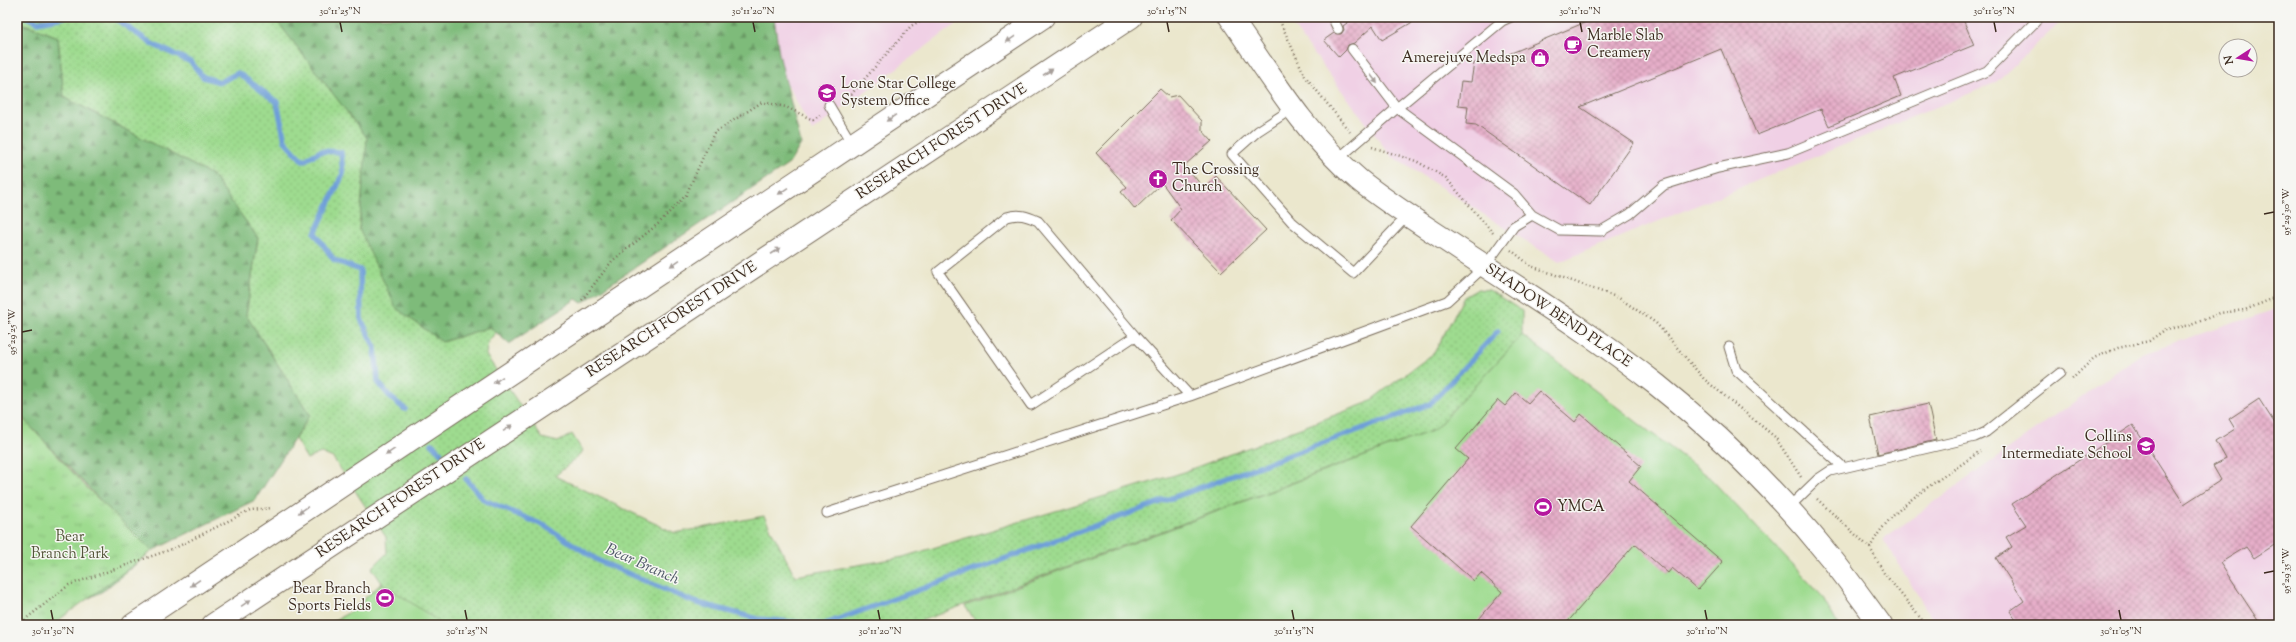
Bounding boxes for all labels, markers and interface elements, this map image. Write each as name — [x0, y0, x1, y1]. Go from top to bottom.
text: 30°11'25"N — [319, 4, 361, 19]
text: 30°11'20"N — [732, 4, 774, 19]
text: 30°11'15"N — [1147, 4, 1187, 19]
text: 30°11'10"N — [1559, 4, 1601, 19]
text: 30°11'05"N — [1973, 4, 2015, 19]
place label: Marble Slab Creamery — [1587, 26, 1663, 64]
cafe icon: Marble Slab Creamery — [1562, 34, 1584, 56]
one-way arrow — [1006, 35, 1016, 43]
north arrow — [2218, 38, 2258, 78]
shop icon: Amerejuve Medspa — [1529, 47, 1551, 69]
place label: Amerejuve Medspa — [1401, 48, 1526, 69]
text: N — [2220, 54, 2238, 67]
one-way arrow — [1043, 68, 1053, 76]
one-way arrow — [1370, 73, 1379, 84]
place label: Lone Star College System Office — [841, 74, 956, 112]
street label: RESEARCH FOREST DRIVE — [852, 79, 1032, 205]
school or university icon: Lone Star College System Office — [816, 82, 838, 104]
one-way arrow — [885, 115, 897, 122]
place label: The Crossing Church — [1172, 160, 1259, 198]
church icon: The Crossing Church — [1147, 168, 1169, 190]
one-way arrow — [777, 187, 789, 194]
text: 95°29'30"W — [2279, 188, 2294, 236]
one-way arrow — [770, 248, 781, 255]
street label: RESEARCH FOREST DRIVE — [582, 257, 762, 383]
one-way arrow — [669, 259, 680, 267]
street label: SHADOW BEND PLACE — [1480, 259, 1636, 373]
text: 95°29'25"W — [5, 309, 20, 355]
one-way arrow — [493, 376, 503, 384]
one-way arrow — [503, 424, 513, 432]
place label: Collins Intermediate School — [2002, 427, 2132, 465]
street label: RESEARCH FOREST DRIVE — [312, 434, 490, 564]
school or university icon: Collins Intermediate School — [2135, 435, 2157, 457]
one-way arrow — [385, 448, 395, 456]
sports icon: YMCA — [1532, 496, 1554, 518]
place label: YMCA — [1557, 497, 1605, 518]
one-way arrow — [298, 506, 309, 514]
park label: Bear Branch Park — [31, 527, 109, 565]
water label: Bear Branch — [601, 538, 683, 592]
text: 95°29'35"W — [2279, 548, 2294, 594]
one-way arrow — [190, 579, 201, 587]
place label: Bear Branch Sports Fields — [288, 579, 371, 617]
sports icon: Bear Branch Sports Fields — [374, 587, 396, 609]
one-way arrow — [240, 599, 251, 607]
text: 30°11'30"N — [32, 624, 74, 639]
text: 30°11'25"N — [446, 624, 488, 639]
text: 30°11'20"N — [859, 624, 901, 639]
text: 30°11'15"N — [1274, 624, 1314, 639]
text: 30°11'10"N — [1686, 624, 1728, 639]
text: 30°11'05"N — [2100, 624, 2142, 639]

